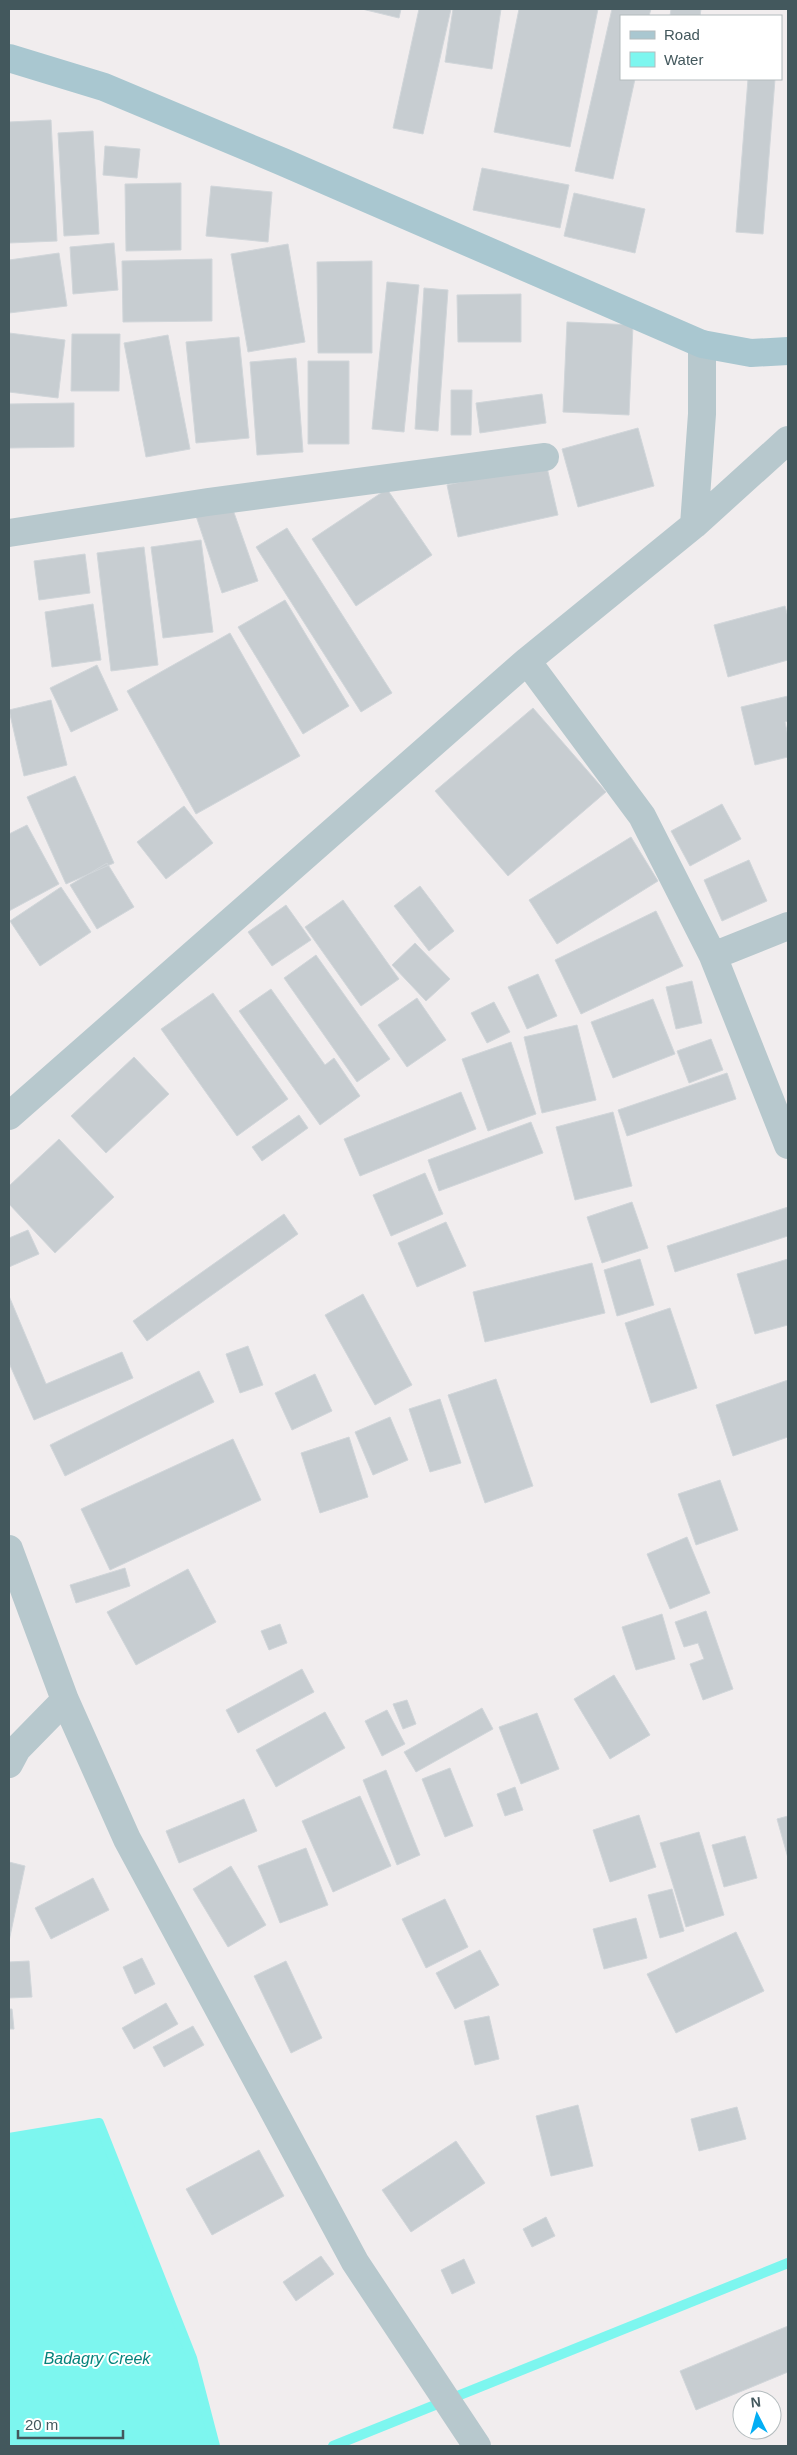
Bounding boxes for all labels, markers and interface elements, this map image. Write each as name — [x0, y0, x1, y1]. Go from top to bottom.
legend — [620, 15, 782, 80]
text: Road — [664, 26, 700, 43]
text: Water — [664, 51, 703, 68]
water label: Badagry Creek — [44, 2350, 151, 2367]
north arrow — [732, 2390, 782, 2440]
text: N — [750, 2394, 762, 2411]
scale bar — [18, 2408, 122, 2440]
text: 20 m — [25, 2416, 58, 2433]

